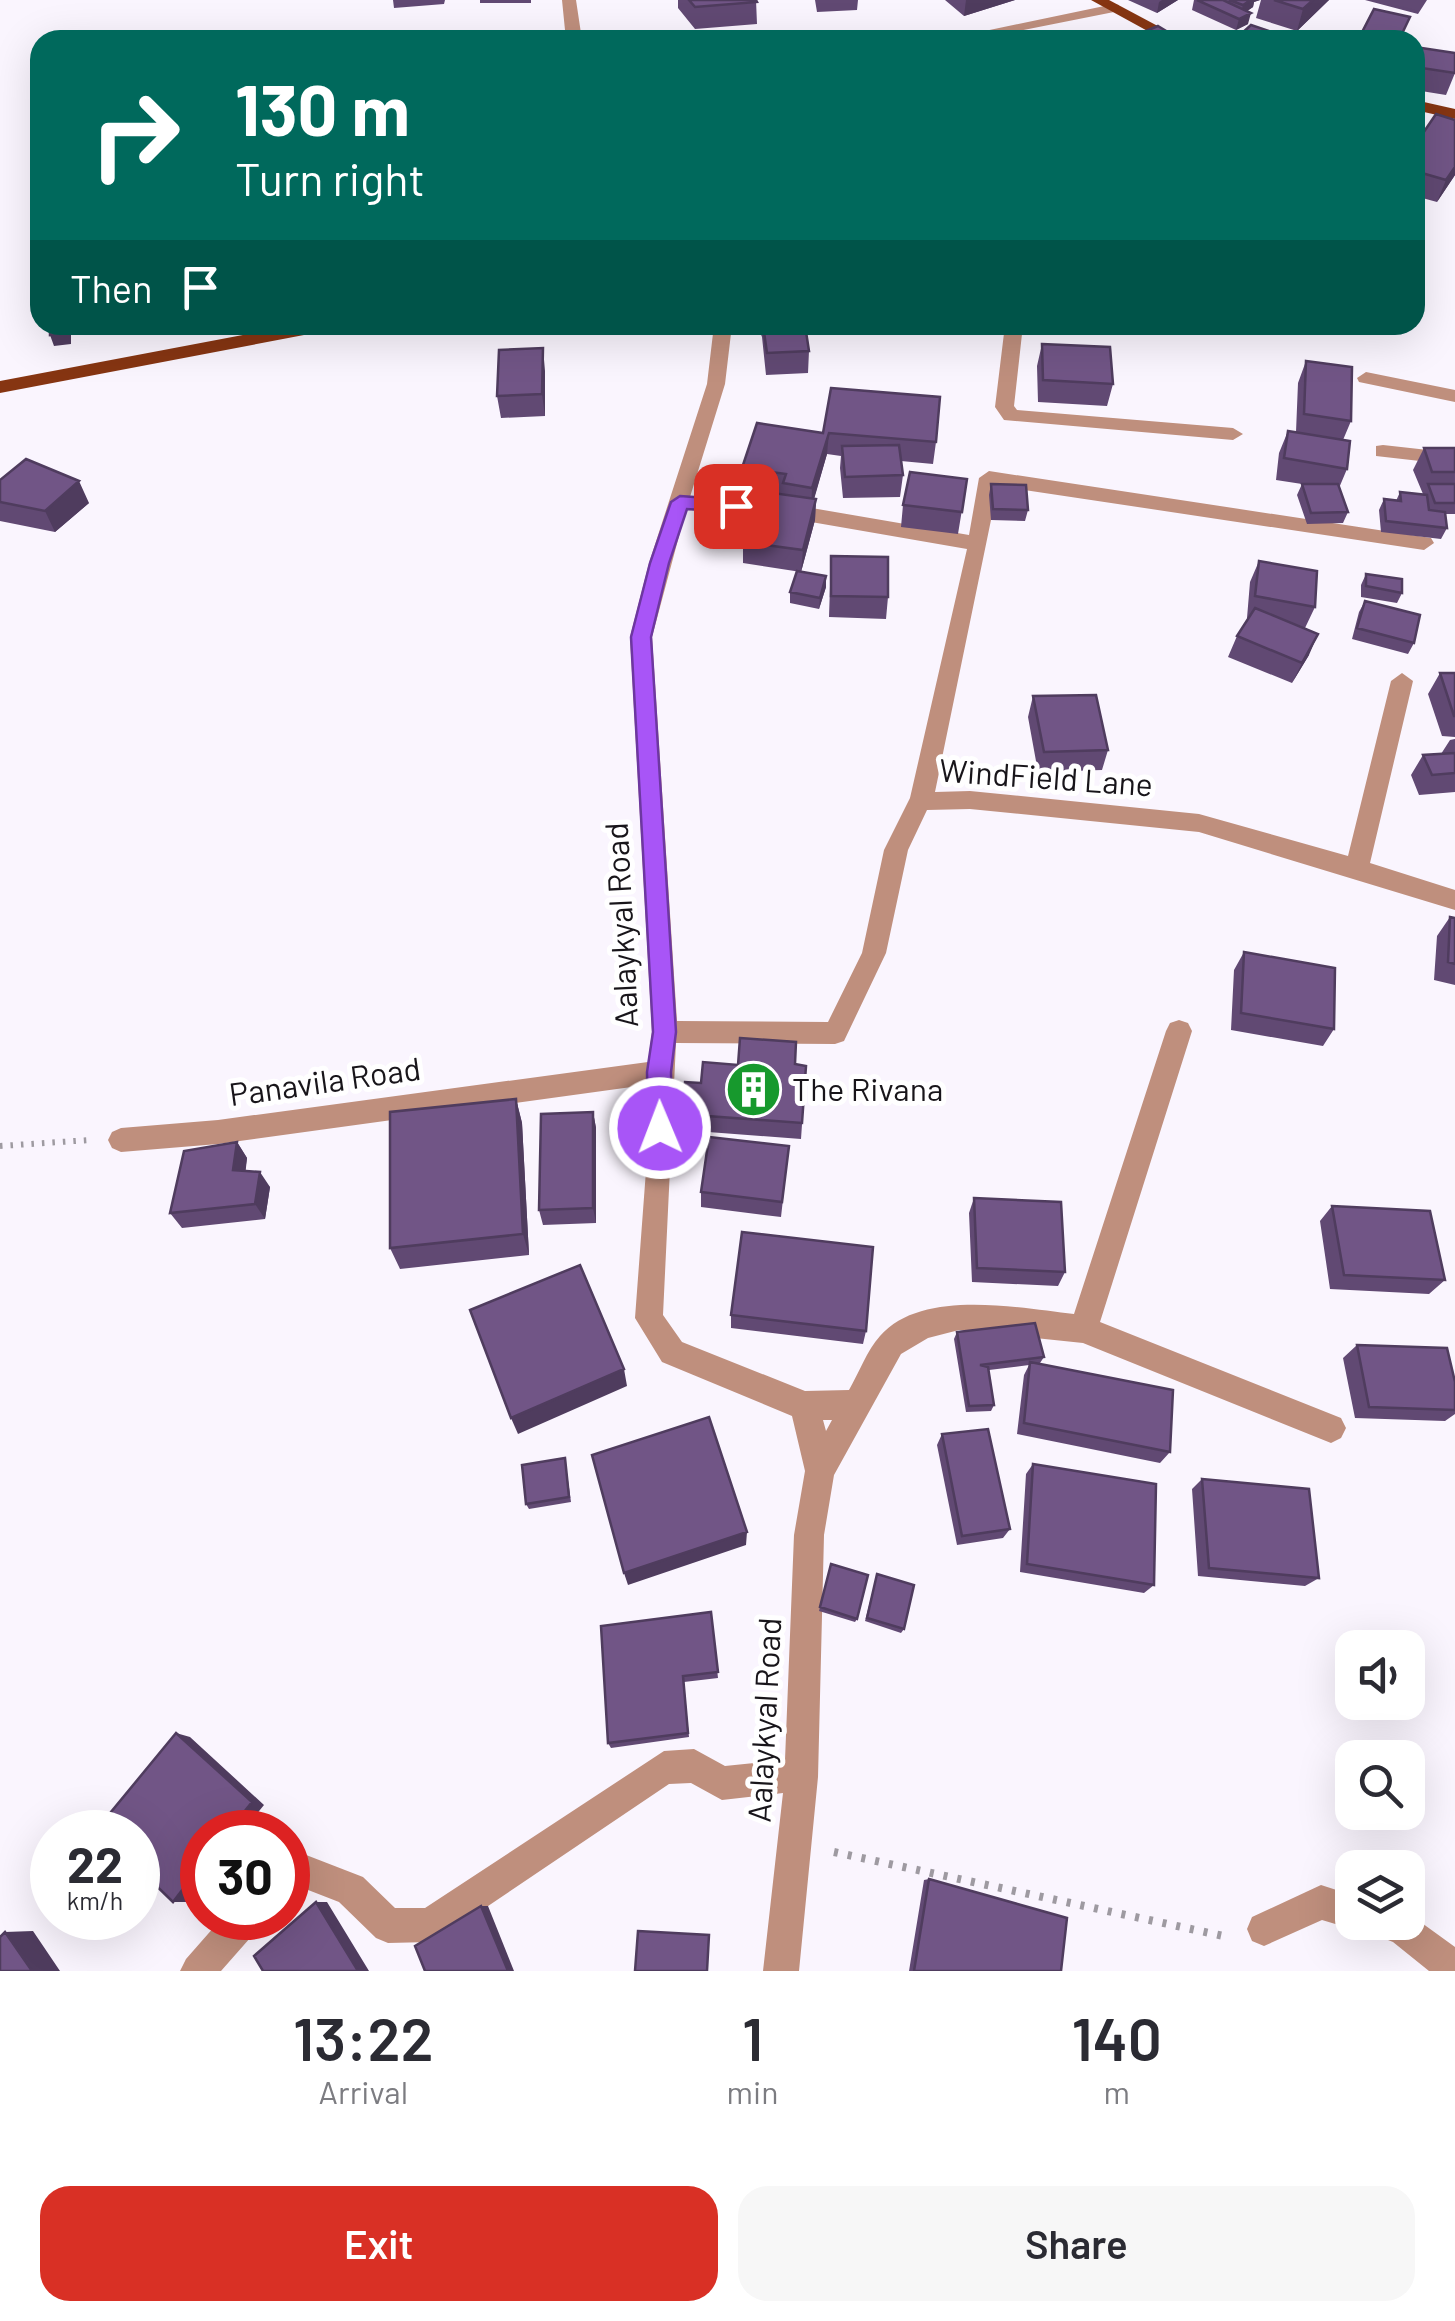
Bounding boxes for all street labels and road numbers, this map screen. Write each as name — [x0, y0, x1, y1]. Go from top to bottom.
street label: WindField Lane — [938, 750, 1154, 802]
street label: Aalaykyal Road — [596, 822, 644, 1029]
street label: Panavila Road — [227, 1048, 423, 1112]
street label: Aalaykyal Road — [739, 1616, 787, 1823]

